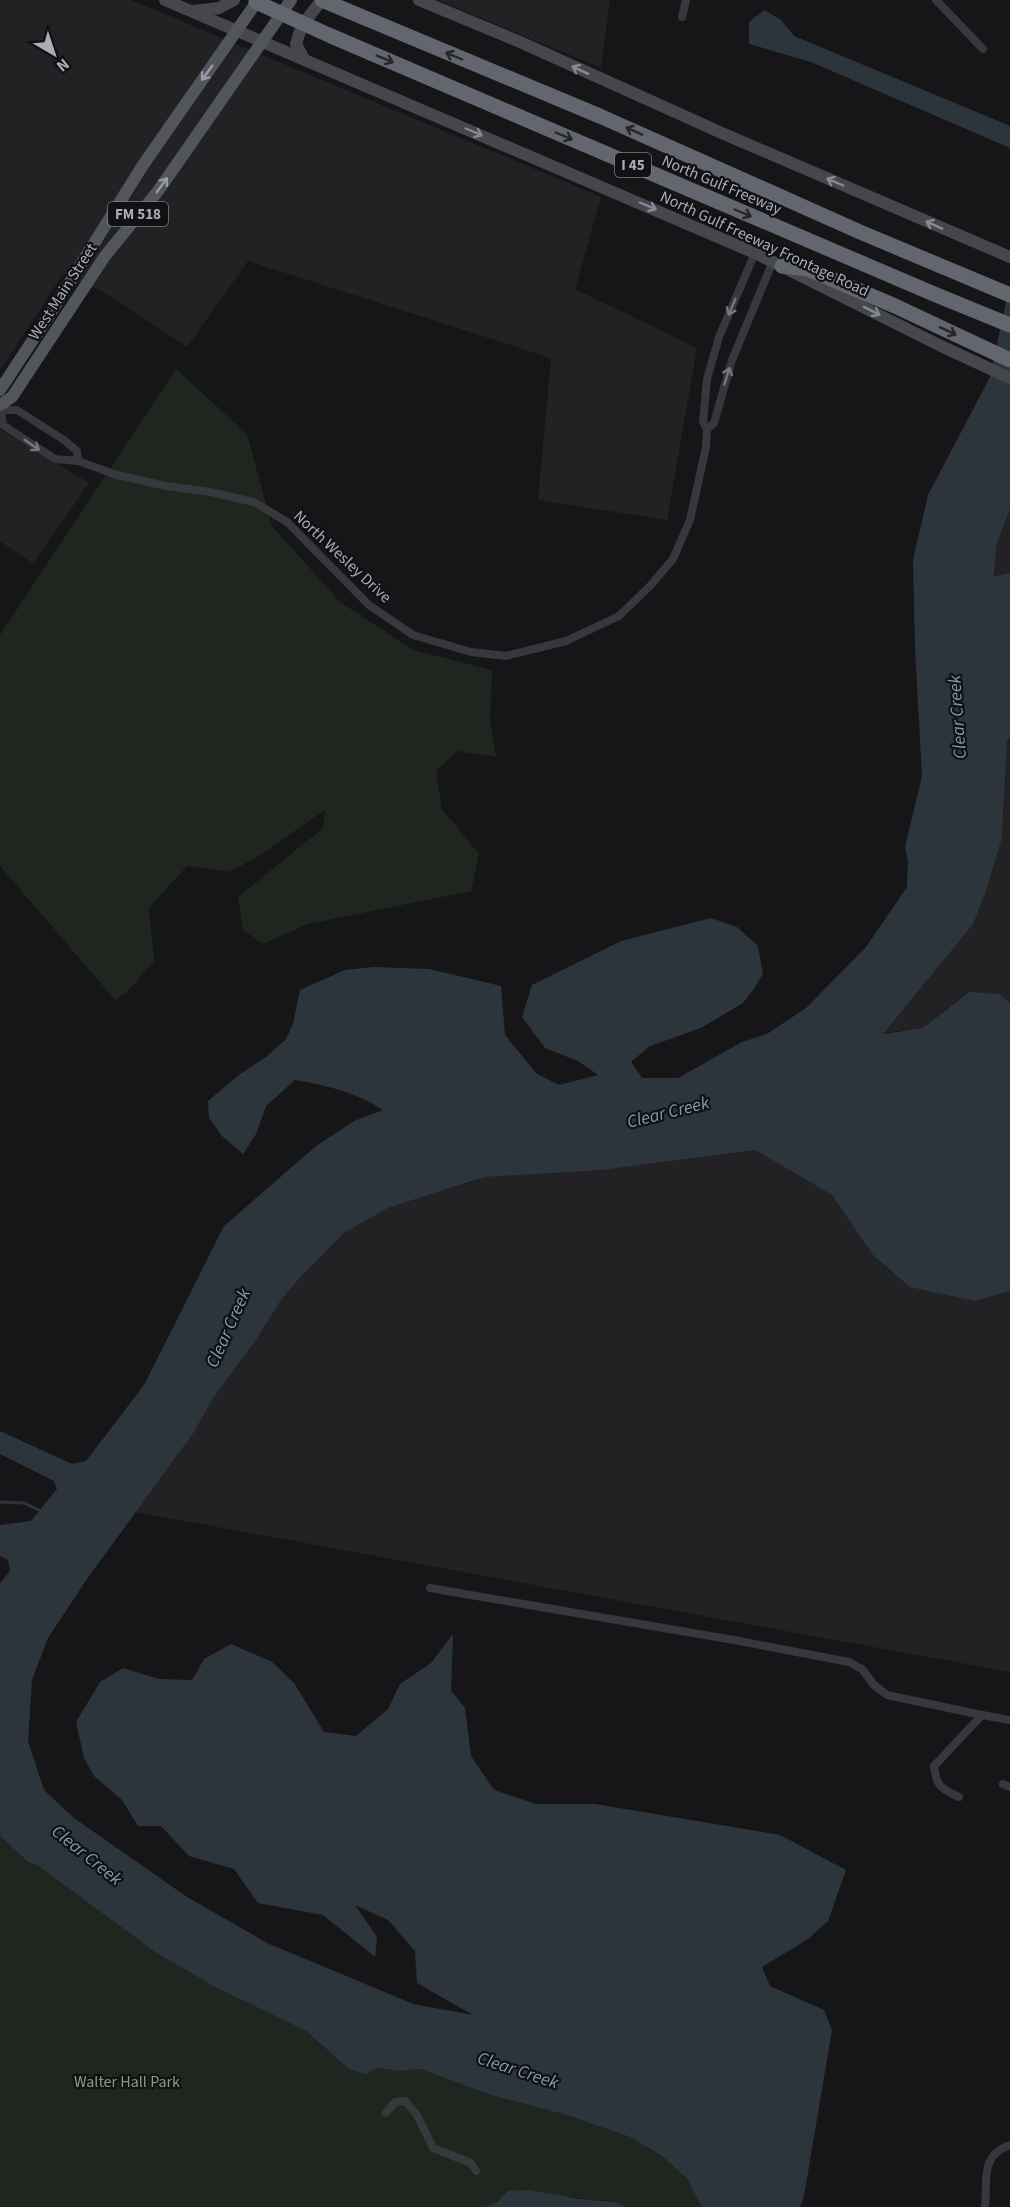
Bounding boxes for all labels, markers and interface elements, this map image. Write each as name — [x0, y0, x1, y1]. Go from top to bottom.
north arrow — [24, 24, 84, 84]
one-way arrow — [445, 50, 464, 61]
text: N — [52, 53, 74, 77]
one-way arrow — [375, 54, 393, 65]
one-way arrow — [571, 63, 589, 75]
one-way arrow — [201, 64, 213, 80]
one-way arrow — [625, 125, 643, 137]
one-way arrow — [464, 127, 482, 138]
one-way arrow — [554, 131, 573, 142]
street label: North Gulf Freeway — [658, 150, 785, 220]
road number: I 45 — [615, 153, 651, 177]
one-way arrow — [827, 176, 845, 187]
one-way arrow — [156, 177, 168, 193]
street label: North Gulf Freeway Frontage Road — [656, 186, 873, 302]
one-way arrow — [638, 201, 656, 213]
road number: FM 518 — [108, 202, 168, 226]
one-way arrow — [734, 207, 752, 219]
one-way arrow — [925, 218, 943, 229]
street label: West Main Street — [23, 238, 103, 344]
one-way arrow — [726, 297, 737, 315]
one-way arrow — [863, 306, 881, 318]
one-way arrow — [938, 326, 956, 338]
one-way arrow — [722, 367, 733, 386]
one-way arrow — [24, 439, 40, 451]
street label: North Wesley Drive — [289, 506, 396, 608]
water label: Clear Creek — [942, 674, 973, 760]
water label: Clear Creek — [624, 1090, 712, 1135]
water label: Clear Creek — [200, 1284, 257, 1372]
water label: Clear Creek — [46, 1819, 128, 1892]
water label: Clear Creek — [474, 2046, 562, 2095]
park label: Walter Hall Park — [74, 2071, 180, 2093]

